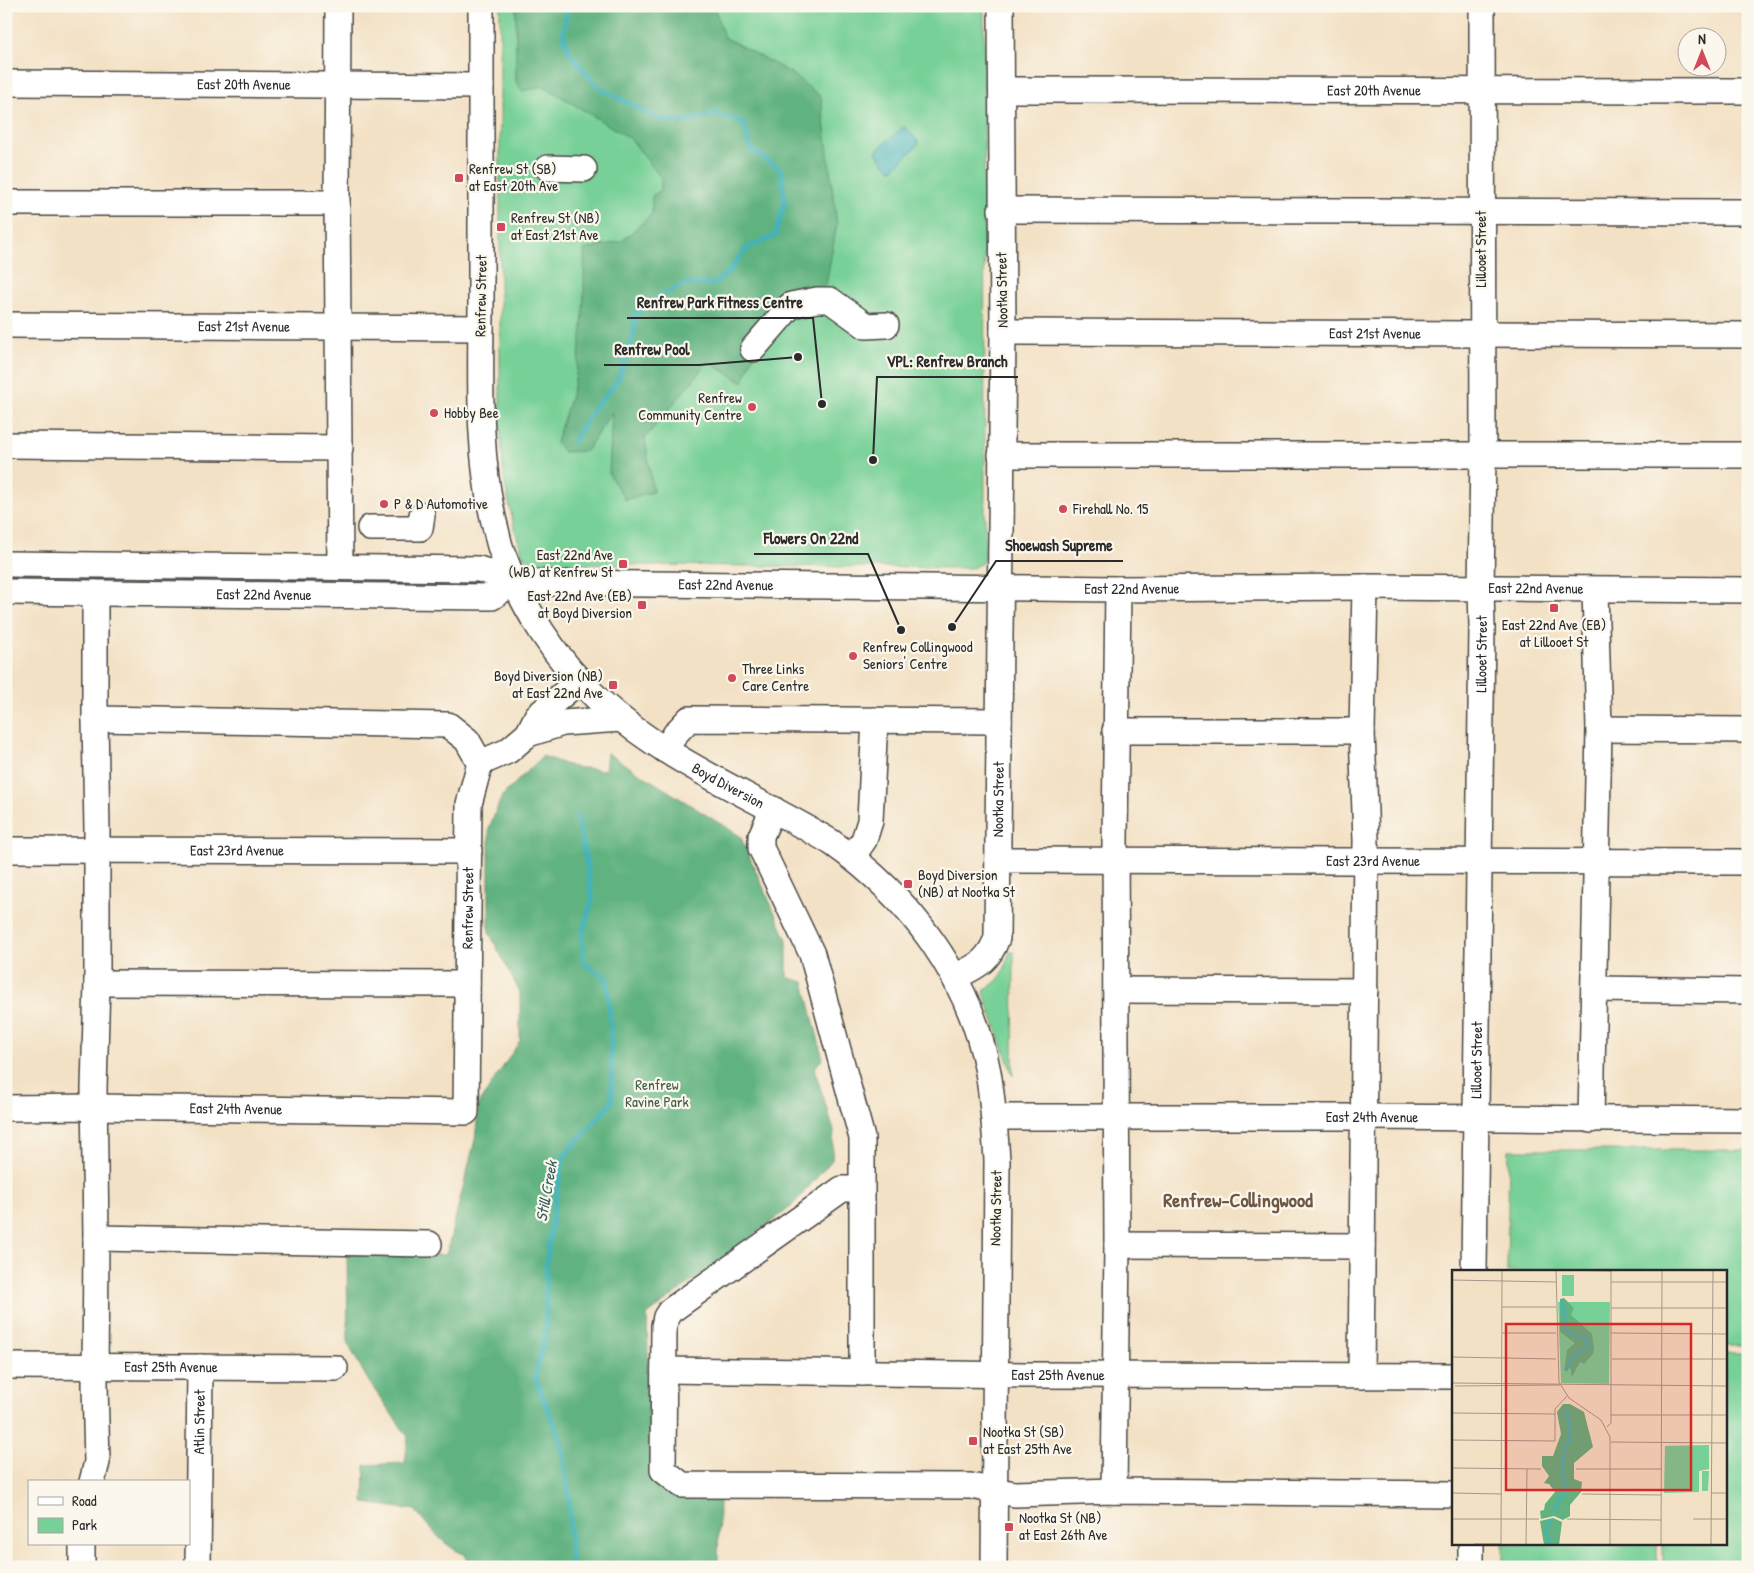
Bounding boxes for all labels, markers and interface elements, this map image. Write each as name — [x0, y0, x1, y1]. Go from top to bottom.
north arrow — [1676, 28, 1726, 78]
text: N — [1698, 29, 1706, 48]
street label: East 20th Avenue — [197, 73, 291, 95]
street label: East 20th Avenue — [1327, 79, 1421, 101]
place label: Renfrew St (SB) at East 20th Ave — [469, 158, 558, 196]
marker: Renfrew St (SB) at East 20th Ave — [453, 172, 465, 184]
place label: Renfrew St (NB) at East 21st Ave — [511, 207, 600, 245]
street label: Lillooet Street — [1470, 210, 1491, 288]
marker: Renfrew St (NB) at East 21st Ave — [495, 221, 507, 233]
street label: Nootka Street — [990, 251, 1013, 328]
street label: Renfrew Street — [469, 254, 492, 337]
callout: Renfrew Park Fitness Centre — [627, 287, 813, 318]
text: Renfrew Park Fitness Centre — [637, 291, 804, 313]
street label: East 21st Avenue — [198, 315, 290, 337]
street label: East 21st Avenue — [1329, 322, 1421, 344]
callout: Renfrew Pool — [604, 334, 699, 365]
text: Renfrew Pool — [614, 338, 690, 360]
callout: VPL: Renfrew Branch — [877, 346, 1018, 377]
text: VPL: Renfrew Branch — [887, 350, 1008, 372]
place label: Renfrew Community Centre — [638, 387, 742, 425]
marker: Renfrew Community Centre — [746, 401, 758, 413]
place label: Hobby Bee — [444, 402, 499, 423]
marker: Hobby Bee — [428, 407, 440, 419]
place label: P & D Automotive — [394, 493, 488, 514]
marker: P & D Automotive — [378, 498, 390, 510]
place label: Firehall No. 15 — [1072, 498, 1149, 519]
marker: Firehall No. 15 — [1057, 503, 1069, 515]
callout: Flowers On 22nd — [754, 523, 868, 554]
text: Flowers On 22nd — [763, 527, 859, 549]
callout: Shoewash Supreme — [996, 530, 1123, 561]
text: Shoewash Supreme — [1005, 534, 1113, 557]
place label: East 22nd Ave (WB) at Renfrew St — [509, 544, 614, 582]
marker: East 22nd Ave (WB) at Renfrew St — [617, 558, 629, 570]
street label: East 22nd Avenue — [678, 573, 774, 595]
street label: East 22nd Avenue — [1488, 577, 1584, 599]
street label: East 22nd Avenue — [1084, 578, 1180, 599]
street label: East 22nd Avenue — [216, 583, 312, 605]
place label: East 22nd Ave (EB) at Boyd Diversion — [528, 585, 632, 623]
marker: East 22nd Ave (EB) at Boyd Diversion — [636, 599, 648, 611]
marker: East 22nd Ave (EB) at Lillooet St — [1548, 602, 1560, 614]
street label: Lillooet Street — [1470, 614, 1492, 693]
place label: East 22nd Ave (EB) at Lillooet St — [1502, 614, 1606, 652]
place label: Renfrew Collingwood Seniors' Centre — [863, 636, 973, 674]
marker: Renfrew Collingwood Seniors' Centre — [847, 650, 859, 662]
place label: Three Links Care Centre — [742, 658, 809, 696]
place label: Boyd Diversion (NB) at East 22nd Ave — [494, 665, 603, 703]
marker: Three Links Care Centre — [726, 672, 738, 684]
marker: Boyd Diversion (NB) at East 22nd Ave — [607, 679, 619, 691]
street label: Boyd Diversion — [688, 757, 768, 814]
street label: Nootka Street — [987, 761, 1009, 837]
street label: East 23rd Avenue — [190, 839, 284, 861]
street label: East 23rd Avenue — [1326, 850, 1420, 871]
place label: Boyd Diversion (NB) at Nootka St — [918, 864, 1016, 902]
street label: Renfrew Street — [457, 866, 478, 949]
marker: Boyd Diversion (NB) at Nootka St — [902, 878, 914, 890]
street label: Lillooet Street — [1465, 1020, 1487, 1099]
park label: Renfrew Ravine Park — [625, 1074, 689, 1112]
street label: East 24th Avenue — [190, 1097, 282, 1120]
street label: East 24th Avenue — [1326, 1106, 1418, 1127]
water label: Still Creek — [530, 1158, 562, 1223]
street label: Nootka Street — [984, 1169, 1007, 1246]
district label: Renfrew-Collingwood — [1163, 1186, 1313, 1214]
inset map — [1452, 1270, 1726, 1546]
street label: East 25th Avenue — [124, 1356, 218, 1377]
street label: East 25th Avenue — [1011, 1364, 1105, 1385]
street label: Atlin Street — [188, 1389, 210, 1455]
place label: Nootka St (SB) at East 25th Ave — [983, 1421, 1072, 1459]
marker: Nootka St (SB) at East 25th Ave — [967, 1435, 979, 1447]
legend — [28, 1480, 190, 1546]
text: Road — [72, 1490, 97, 1511]
place label: Nootka St (NB) at East 26th Ave — [1019, 1507, 1108, 1545]
text: Park — [72, 1514, 97, 1535]
marker: Nootka St (NB) at East 26th Ave — [1003, 1521, 1015, 1533]

